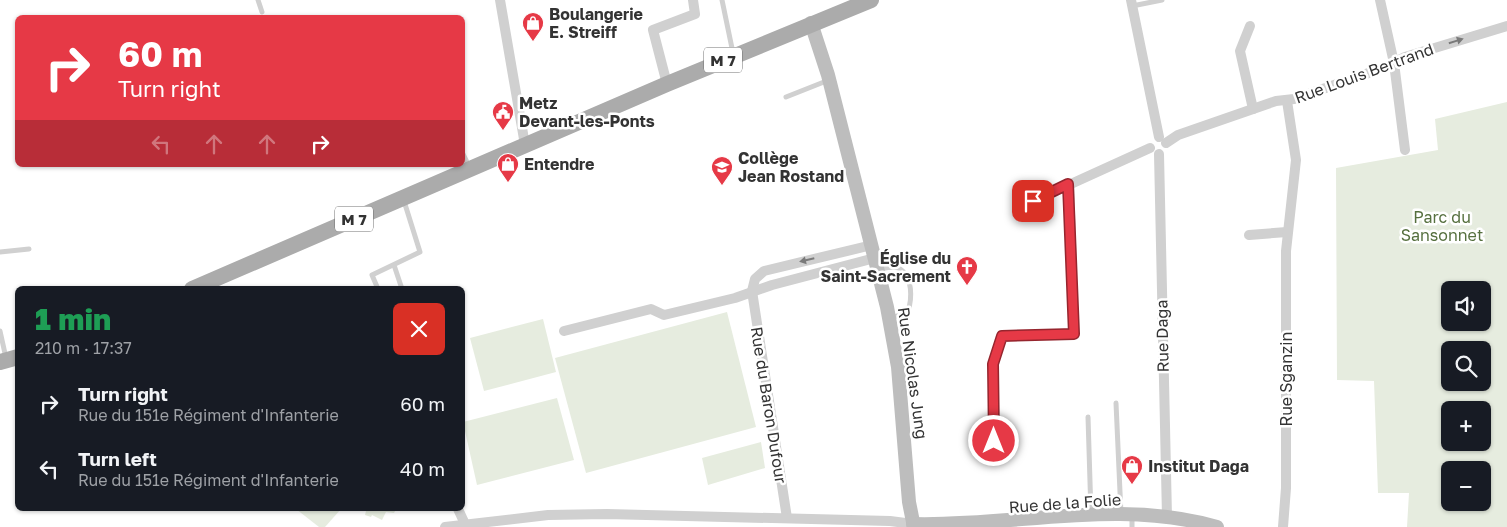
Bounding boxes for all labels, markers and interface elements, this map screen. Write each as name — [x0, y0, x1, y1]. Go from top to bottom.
place label: Boulangerie E. Streiff — [549, 4, 643, 42]
shop icon: Boulangerie E. Streiff — [521, 11, 545, 42]
text: 60 m — [118, 33, 202, 75]
icon: right — [35, 35, 100, 100]
one-way arrow — [1449, 37, 1464, 45]
street label: Rue Louis Bertrand — [1292, 39, 1436, 107]
road number: M 7 — [704, 48, 742, 72]
text: Turn right — [118, 75, 221, 102]
place label: Metz Devant-les-Ponts — [519, 93, 655, 131]
public building icon: Metz Devant-les-Ponts — [491, 100, 515, 131]
icon: left — [147, 130, 175, 158]
icon: ahead — [200, 130, 228, 158]
icon: ahead — [253, 130, 281, 158]
icon: right — [306, 130, 334, 158]
place label: Collège Jean Rostand — [738, 148, 844, 186]
shop icon: Entendre — [496, 152, 520, 183]
place label: Entendre — [524, 154, 594, 174]
school or university icon: Collège Jean Rostand — [710, 155, 734, 186]
pin — [1012, 180, 1054, 222]
icon: arrive — [1019, 187, 1047, 215]
road number: M 7 — [335, 206, 373, 232]
park label: Parc du Sansonnet — [1401, 207, 1483, 245]
place label: Église du Saint-Sacrement — [821, 248, 951, 286]
church icon: Église du Saint-Sacrement — [955, 255, 979, 286]
one-way arrow — [800, 256, 815, 264]
map controls — [1441, 281, 1491, 511]
button: sound — [1441, 281, 1491, 331]
street label: Rue Daga — [1151, 300, 1173, 372]
text: 1 min — [35, 301, 111, 337]
button: close — [393, 303, 445, 355]
street label: Rue Nicolas Jung — [894, 306, 932, 440]
street label: Rue du Baron Dufour — [747, 325, 791, 485]
street label: Rue Sganzin — [1276, 332, 1296, 426]
text: 210 m · 17:37 — [35, 338, 132, 358]
button: search — [1441, 341, 1491, 391]
text: Turn right — [78, 382, 168, 405]
icon: right — [35, 390, 63, 418]
text: 60 m — [400, 392, 445, 415]
button: + — [1441, 401, 1491, 451]
text: Rue du 151e Régiment d'Infanterie — [78, 405, 339, 425]
position arrow — [967, 414, 1019, 466]
text: Turn left — [78, 447, 157, 470]
shop icon: Institut Daga — [1120, 454, 1144, 485]
icon: left — [35, 455, 63, 483]
place label: Institut Daga — [1148, 456, 1249, 476]
text: 40 m — [400, 457, 445, 480]
button: − — [1441, 461, 1491, 511]
text: Rue du 151e Régiment d'Infanterie — [78, 470, 339, 490]
street label: Rue de la Folie — [1008, 489, 1122, 517]

